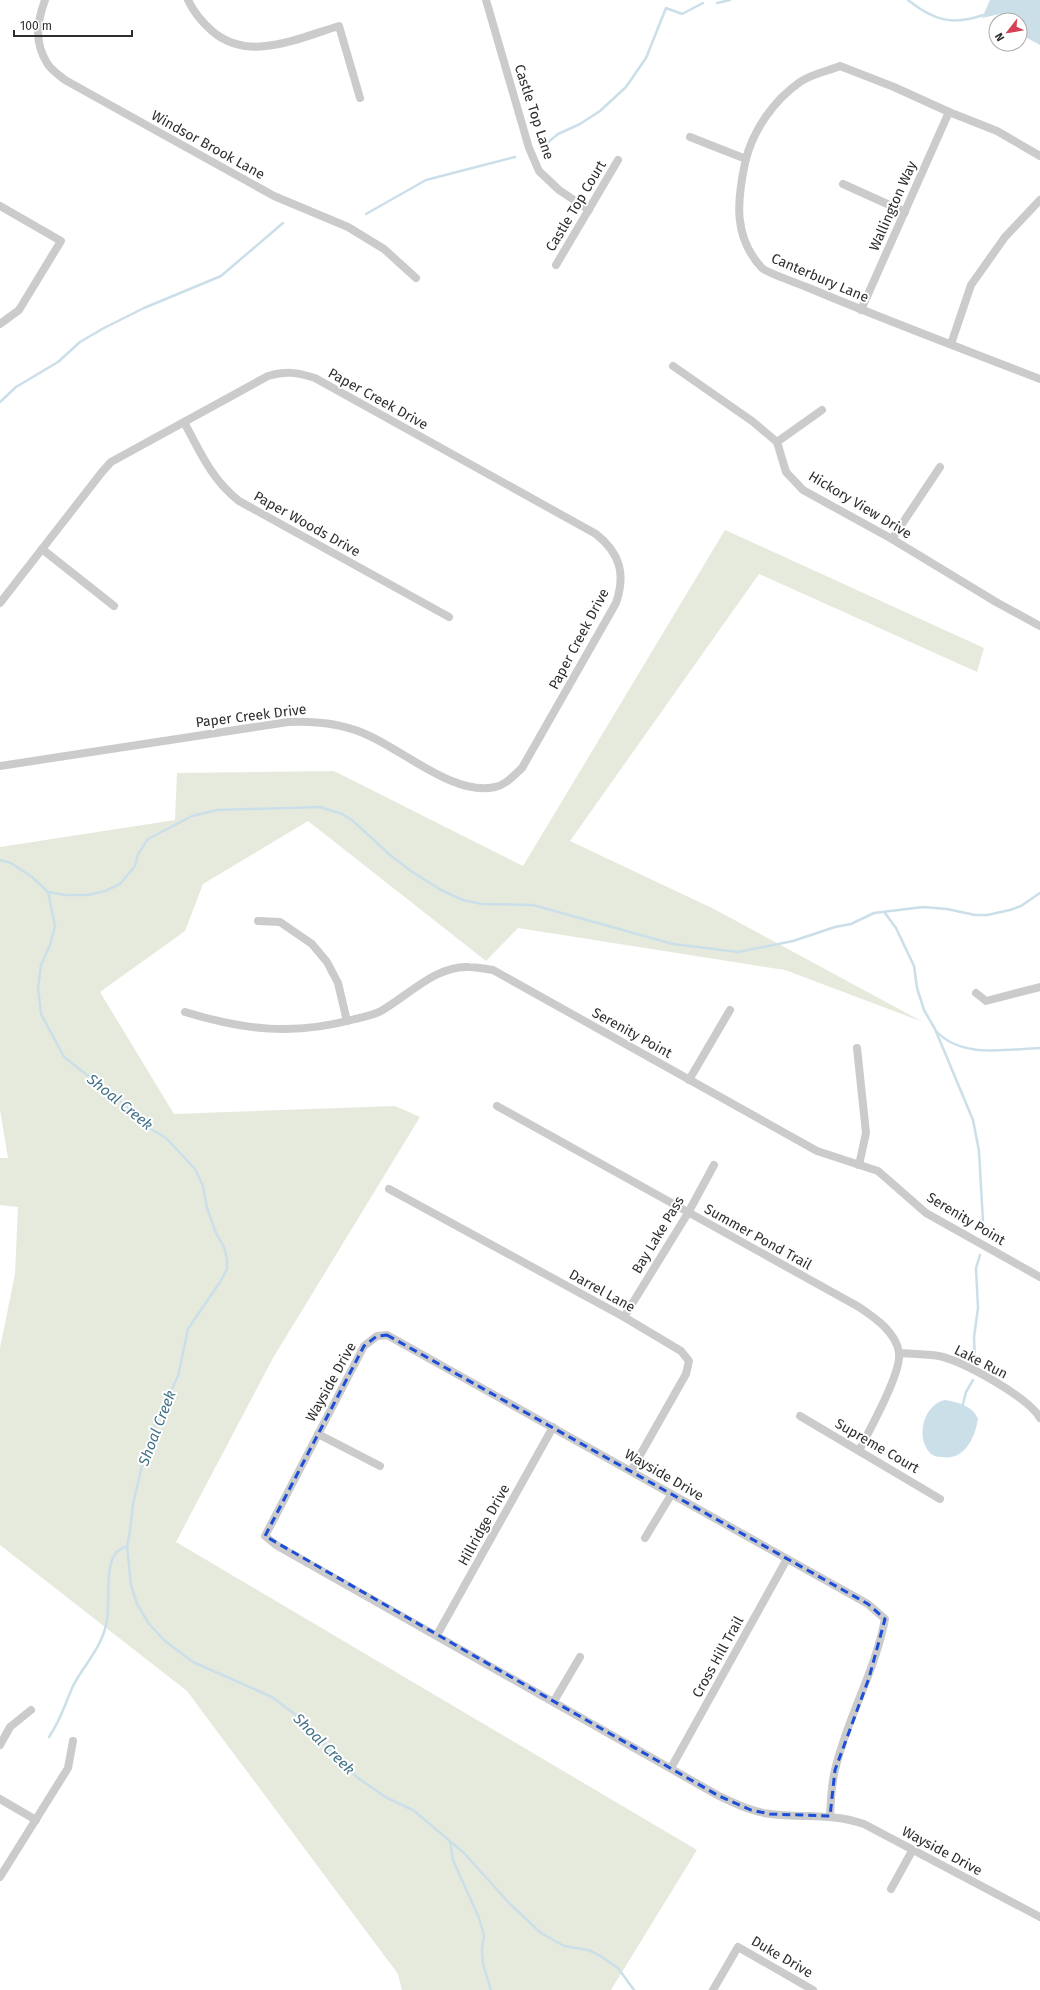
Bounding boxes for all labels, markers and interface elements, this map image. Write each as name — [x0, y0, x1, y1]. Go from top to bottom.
scale bar — [14, 12, 132, 38]
north arrow — [988, 12, 1028, 52]
text: 100 m — [20, 19, 52, 33]
text: N — [992, 30, 1007, 43]
street label: Castle Top Lane — [511, 62, 557, 162]
street label: Windsor Brook Lane — [148, 107, 268, 183]
street label: Castle Top Court — [542, 157, 610, 255]
street label: Wallington Way — [866, 158, 920, 254]
street label: Canterbury Lane — [769, 250, 871, 306]
street label: Paper Creek Drive — [325, 365, 431, 433]
street label: Hickory View Drive — [805, 467, 915, 543]
street label: Paper Woods Drive — [251, 488, 363, 560]
street label: Paper Creek Drive — [545, 586, 613, 692]
street label: Paper Creek Drive — [195, 701, 307, 731]
street label: Serenity Point — [589, 1004, 676, 1062]
water label: Shoal Creek — [83, 1069, 156, 1134]
street label: Serenity Point — [924, 1189, 1009, 1250]
street label: Bay Lake Pass — [628, 1193, 688, 1277]
street label: Summer Pond Trail — [701, 1200, 815, 1274]
street label: Darrel Lane — [566, 1266, 638, 1316]
street label: Wayside Drive — [302, 1339, 360, 1425]
street label: Lake Run — [951, 1341, 1011, 1383]
water label: Shoal Creek — [134, 1388, 180, 1469]
street label: Supreme Court — [832, 1415, 923, 1477]
street label: Wayside Drive — [621, 1446, 707, 1504]
street label: Hillridge Drive — [455, 1481, 513, 1569]
street label: Cross Hill Trail — [689, 1613, 747, 1701]
water label: Shoal Creek — [289, 1709, 358, 1778]
street label: Wayside Drive — [899, 1823, 985, 1879]
street label: Duke Drive — [748, 1933, 816, 1981]

